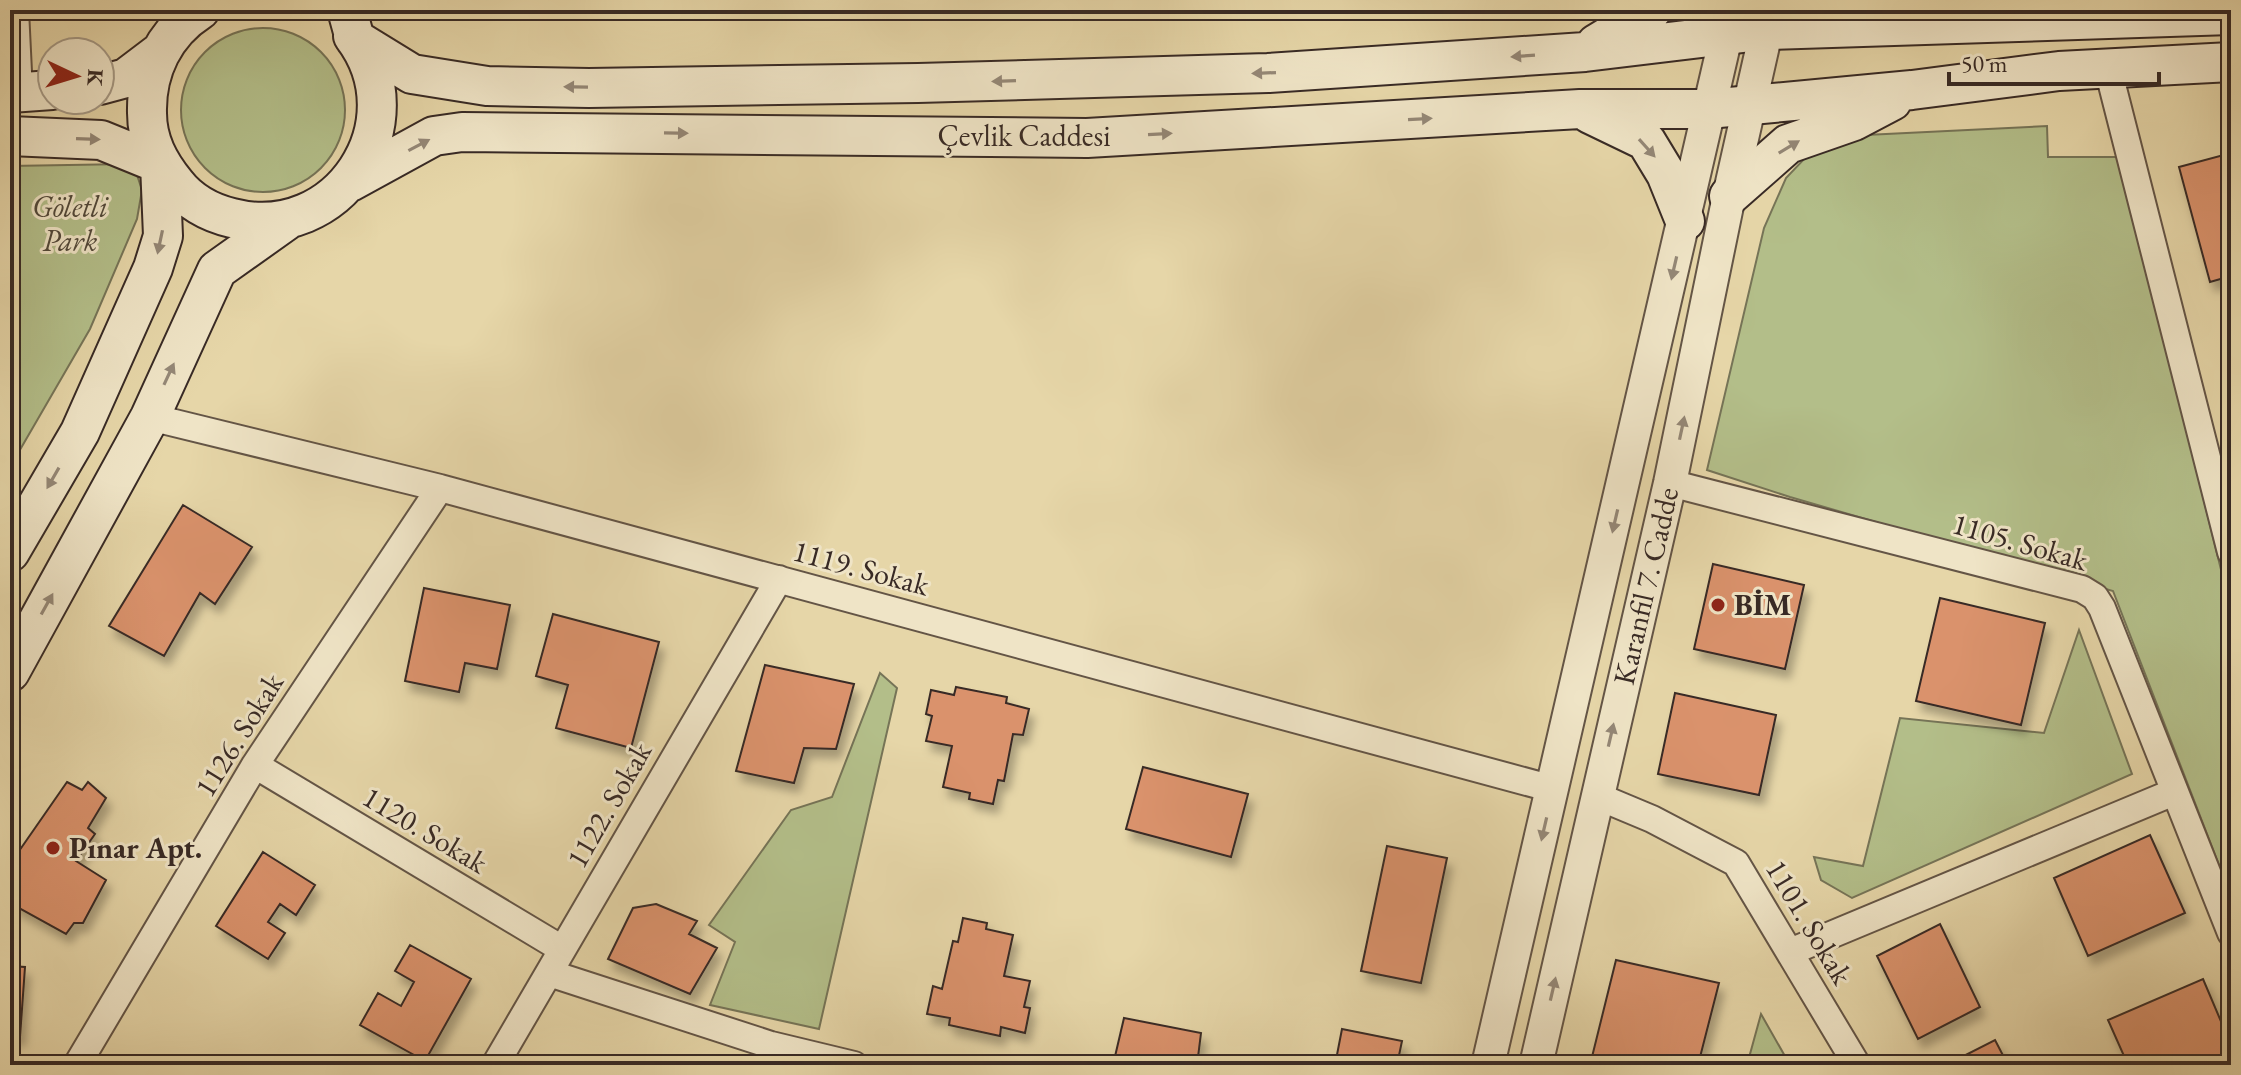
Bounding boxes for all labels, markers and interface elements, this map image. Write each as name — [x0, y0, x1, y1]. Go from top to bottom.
north arrow — [36, 36, 116, 116]
scale bar — [1949, 36, 2159, 86]
text: 50 m — [1961, 48, 2008, 79]
one-way arrow — [1510, 50, 1535, 63]
one-way arrow — [1251, 67, 1276, 80]
text: K — [80, 68, 111, 87]
one-way arrow — [991, 74, 1016, 87]
one-way arrow — [563, 81, 588, 94]
one-way arrow — [1408, 112, 1433, 125]
street label: Çevlik Caddesi — [937, 116, 1111, 155]
one-way arrow — [664, 127, 689, 140]
one-way arrow — [1148, 127, 1173, 140]
one-way arrow — [76, 133, 101, 146]
one-way arrow — [407, 138, 430, 151]
one-way arrow — [1638, 138, 1656, 158]
one-way arrow — [1777, 140, 1800, 155]
park label: Göletli Park — [32, 187, 109, 260]
one-way arrow — [153, 229, 166, 254]
one-way arrow — [1667, 255, 1680, 280]
one-way arrow — [162, 362, 176, 386]
one-way arrow — [1676, 415, 1688, 440]
one-way arrow — [46, 467, 60, 489]
street label: Karanfil 7. Cadde — [1604, 483, 1687, 688]
street label: 1105. Sokak — [1948, 504, 2093, 580]
one-way arrow — [1609, 509, 1621, 534]
street label: 1119. Sokak — [789, 531, 934, 605]
place label: BİM — [1734, 585, 1791, 624]
one-way arrow — [41, 592, 54, 615]
marker: BİM — [1709, 596, 1727, 614]
street label: 1126. Sokak — [185, 665, 292, 804]
one-way arrow — [1605, 723, 1618, 748]
street label: 1122. Sokak — [557, 734, 661, 875]
street label: 1120. Sokak — [356, 777, 496, 883]
one-way arrow — [1537, 816, 1549, 841]
place label: Pınar Apt. — [69, 828, 202, 867]
marker: Pınar Apt. — [44, 839, 62, 857]
street label: 1101. Sokak — [1757, 852, 1862, 992]
one-way arrow — [1547, 976, 1560, 1001]

